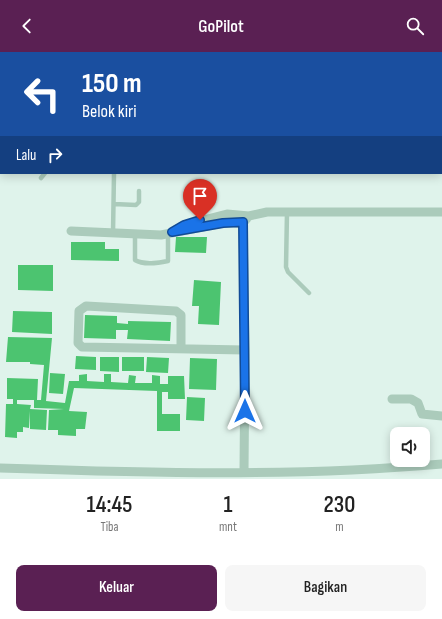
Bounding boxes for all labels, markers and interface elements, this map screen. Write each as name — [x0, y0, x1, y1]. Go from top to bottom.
icon: back — [16, 15, 38, 37]
icon: search — [404, 15, 426, 37]
text: GoPilot — [198, 16, 244, 37]
text: 150 m — [82, 67, 142, 100]
icon: left — [16, 68, 68, 120]
text: Belok kiri — [82, 101, 137, 122]
icon: right — [44, 144, 66, 166]
text: Lalu — [16, 146, 36, 165]
pin — [183, 179, 217, 220]
icon: arrive — [189, 185, 211, 207]
position arrow — [224, 390, 266, 432]
map controls — [390, 427, 430, 467]
button: sound — [390, 427, 430, 467]
text: 14:45 — [87, 490, 132, 519]
text: 1 — [223, 490, 232, 519]
text: 230 — [324, 490, 355, 519]
text: Tiba — [100, 519, 119, 535]
text: mnt — [219, 519, 237, 535]
text: m — [335, 519, 344, 535]
button: Keluar — [16, 565, 217, 611]
button: Bagikan — [225, 565, 426, 611]

